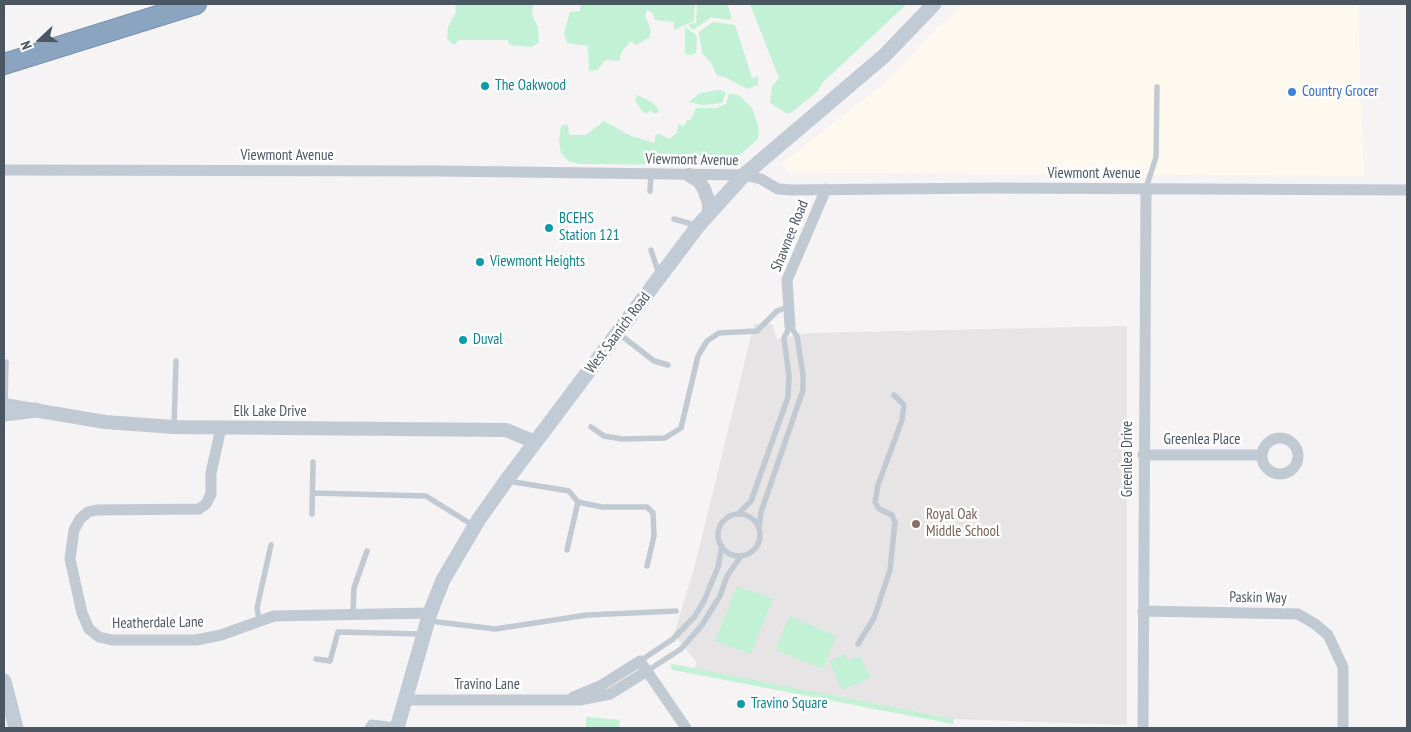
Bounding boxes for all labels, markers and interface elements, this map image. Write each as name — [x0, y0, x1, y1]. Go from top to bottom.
north arrow — [15, 15, 65, 65]
text: N — [16, 39, 36, 52]
place label: The Oakwood — [495, 77, 566, 95]
marker: The Oakwood — [479, 80, 491, 92]
place label: Country Grocer — [1302, 83, 1378, 101]
marker: Country Grocer — [1286, 86, 1298, 98]
street label: Viewmont Avenue — [240, 147, 334, 165]
street label: Viewmont Avenue — [645, 150, 739, 170]
street label: Viewmont Avenue — [1047, 165, 1141, 183]
street label: Shawnee Road — [768, 198, 812, 274]
place label: BCEHS Station 121 — [559, 210, 619, 245]
marker: BCEHS Station 121 — [543, 222, 555, 234]
place label: Viewmont Heights — [490, 253, 585, 271]
marker: Viewmont Heights — [474, 256, 486, 268]
street label: West Saanich Road — [582, 289, 654, 377]
place label: Duval — [473, 331, 503, 349]
marker: Duval — [457, 334, 469, 346]
street label: Elk Lake Drive — [233, 403, 307, 421]
street label: Greenlea Drive — [1119, 421, 1137, 497]
street label: Greenlea Place — [1164, 431, 1240, 449]
place label: Royal Oak Middle School — [926, 506, 999, 541]
marker: Royal Oak Middle School — [910, 518, 922, 530]
street label: Paskin Way — [1229, 588, 1287, 608]
street label: Heatherdale Lane — [112, 613, 204, 633]
street label: Travino Lane — [454, 676, 520, 694]
place label: Travino Square — [751, 695, 828, 713]
marker: Travino Square — [735, 698, 747, 710]

